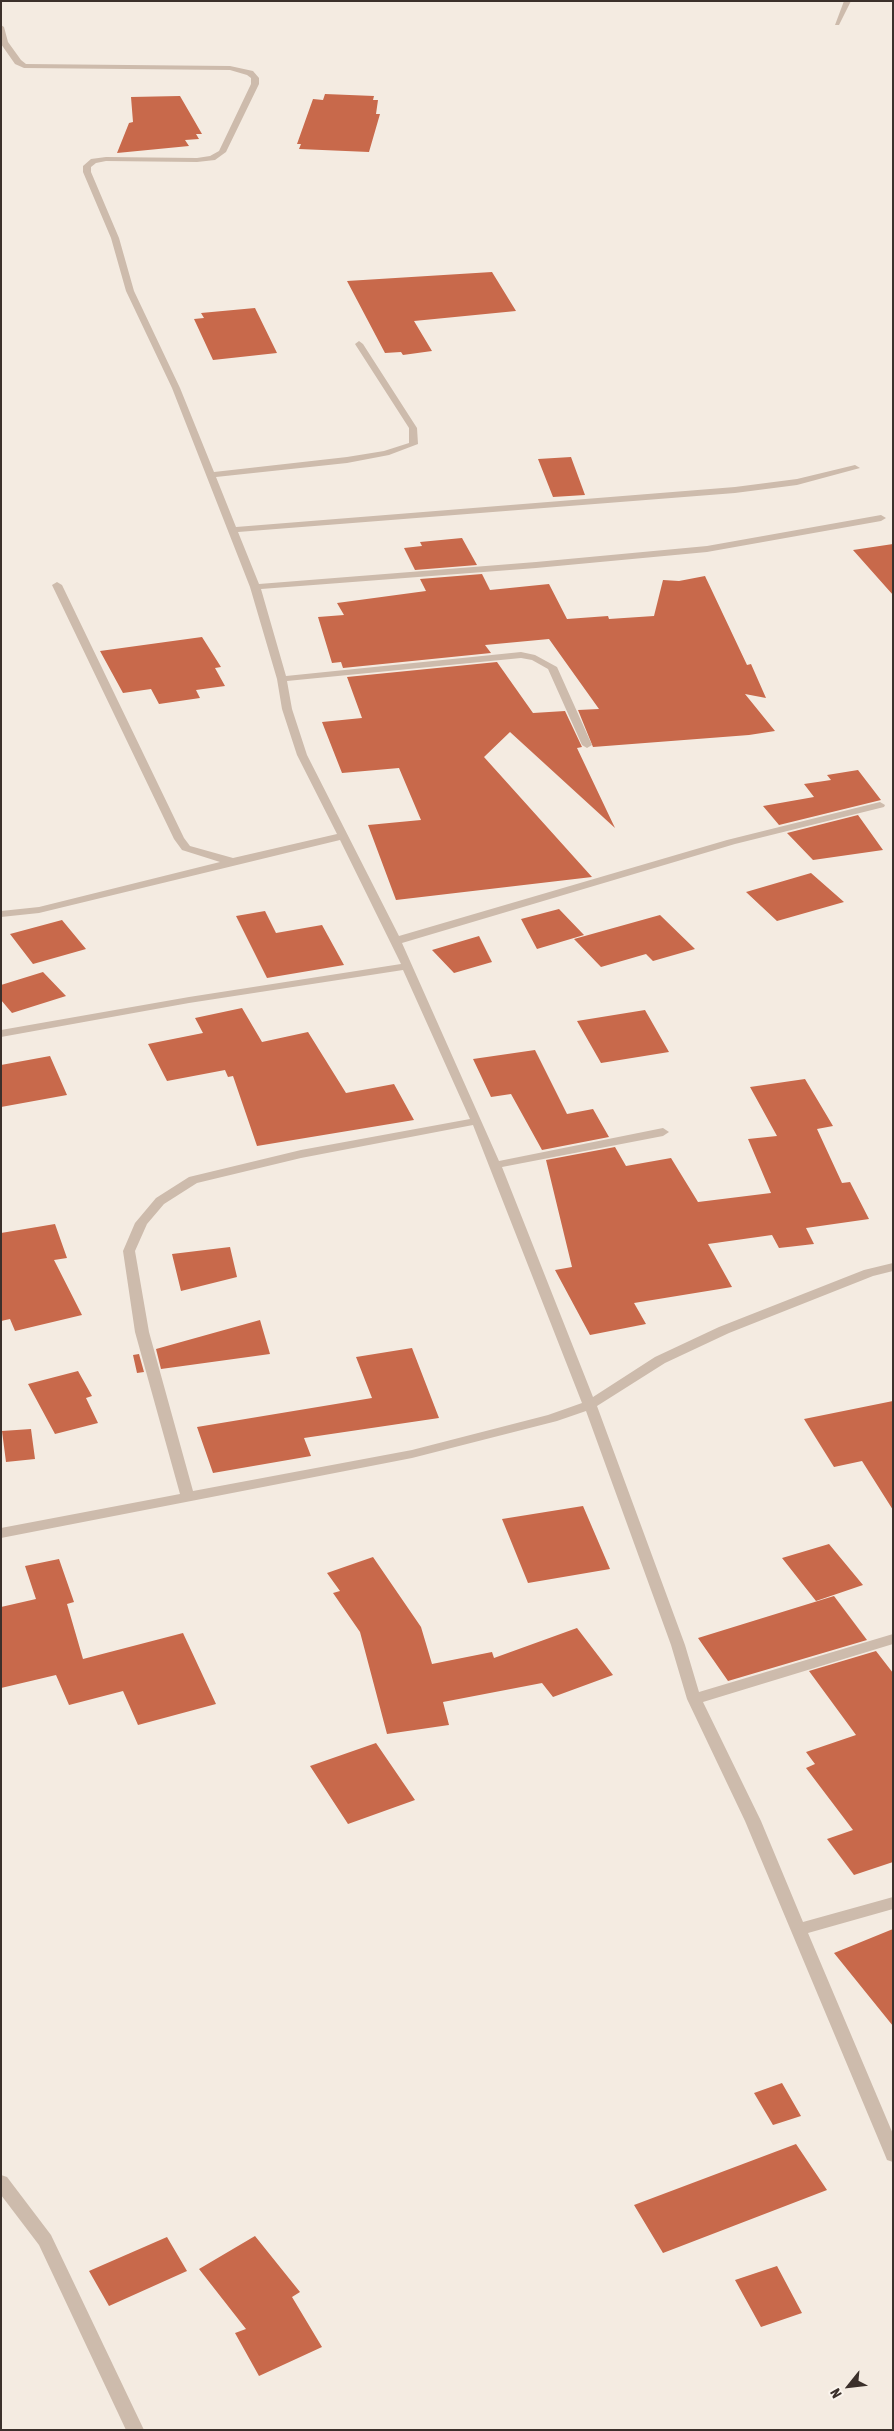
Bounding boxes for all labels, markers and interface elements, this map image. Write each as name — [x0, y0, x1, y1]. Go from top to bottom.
north arrow — [824, 2361, 874, 2411]
text: N — [827, 2386, 845, 2401]

